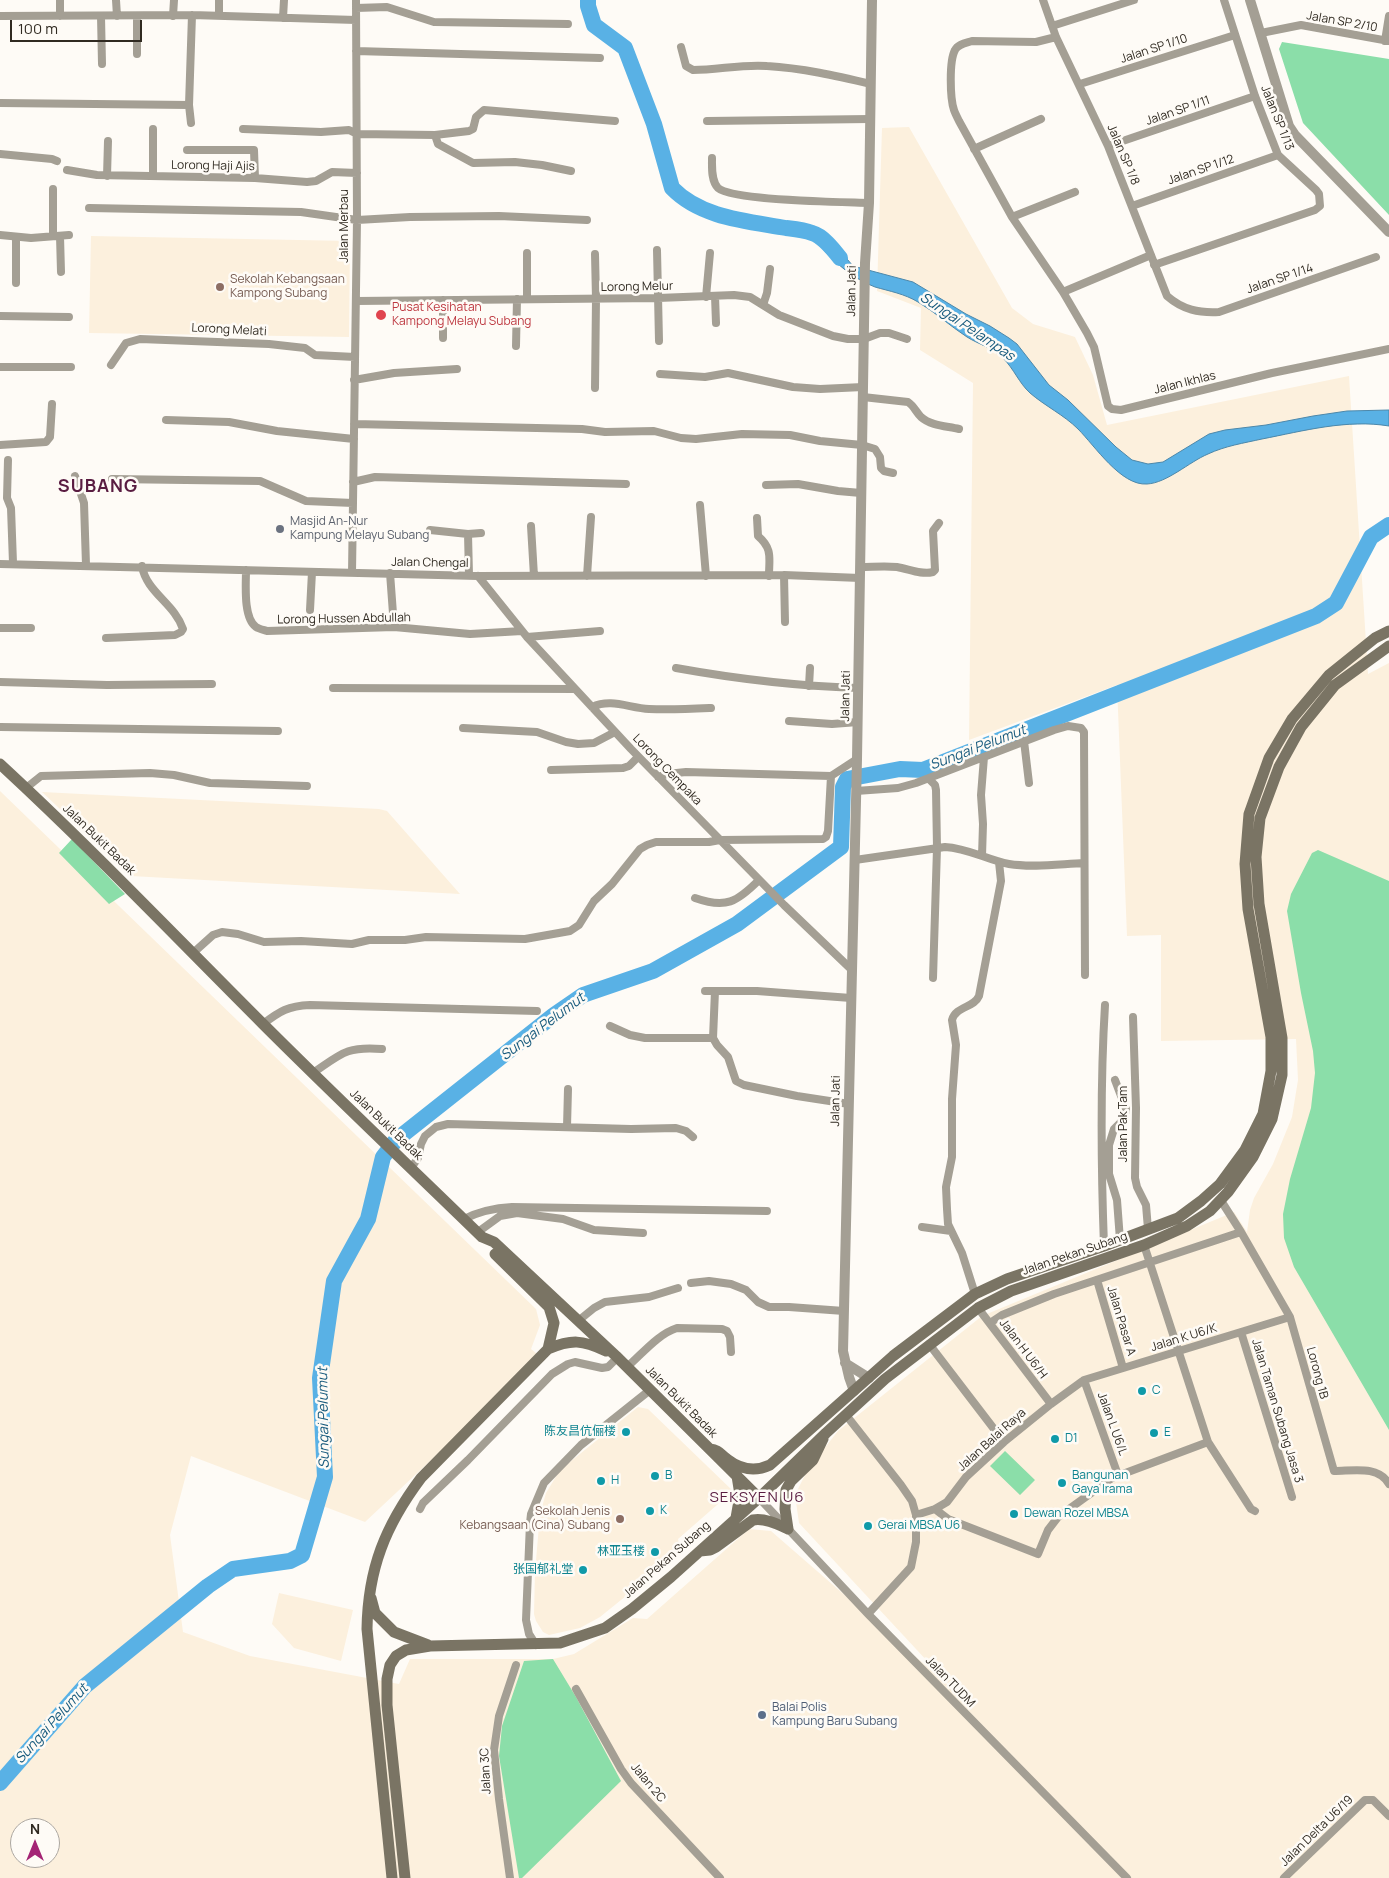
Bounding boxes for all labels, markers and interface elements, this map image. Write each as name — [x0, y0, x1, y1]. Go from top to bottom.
street label: Jalan SP 2/10 — [1305, 9, 1379, 35]
scale bar — [12, 10, 145, 42]
text: 100 m — [18, 18, 58, 39]
street label: Jalan SP 1/10 — [1119, 31, 1189, 67]
street label: Jalan SP 1/13 — [1257, 83, 1297, 153]
street label: Jalan SP 1/11 — [1144, 93, 1212, 129]
street label: Jalan SP 1/8 — [1104, 122, 1142, 188]
street label: Jalan SP 1/12 — [1166, 152, 1236, 188]
street label: Lorong Haji Ajis — [171, 158, 255, 174]
street label: Jalan Merbau — [338, 189, 352, 263]
street label: Jalan SP 1/14 — [1245, 261, 1315, 297]
street label: Jalan Jati — [844, 265, 860, 317]
place label: Sekolah Kebangsaan Kampong Subang — [230, 273, 345, 301]
street label: Lorong Melur — [601, 279, 673, 295]
marker: Sekolah Kebangsaan Kampong Subang — [214, 281, 226, 293]
water label: Sungai Pelampas — [917, 289, 1017, 365]
place label: Pusat Kesihatan Kampong Melayu Subang — [392, 301, 531, 329]
marker: Pusat Kesihatan Kampong Melayu Subang — [374, 308, 388, 322]
street label: Lorong Melati — [191, 321, 267, 339]
street label: Jalan Ikhlas — [1153, 368, 1217, 398]
district label: SUBANG — [57, 476, 139, 498]
place label: Masjid An-Nur Kampung Melayu Subang — [290, 515, 429, 543]
marker: Masjid An-Nur Kampung Melayu Subang — [274, 523, 286, 535]
street label: Jalan Chengal — [391, 555, 469, 571]
street label: Lorong Hussen Abdullah — [277, 611, 411, 627]
street label: Jalan Jati — [838, 670, 854, 722]
water label: Sungai Pelumut — [928, 722, 1028, 774]
street label: Lorong Cempaka — [629, 731, 705, 809]
street label: Jalan Bukit Badak — [60, 802, 138, 878]
water label: Sungai Pelumut — [497, 990, 589, 1064]
street label: Jalan Jati — [828, 1075, 844, 1127]
street label: Jalan Pak Tam — [1117, 1086, 1131, 1162]
street label: Jalan Bukit Badak — [347, 1087, 425, 1163]
street label: Jalan Pekan Subang — [1021, 1229, 1129, 1279]
street label: Jalan Pasar A — [1104, 1284, 1138, 1358]
street label: Jalan H U6/H — [996, 1316, 1050, 1382]
street label: Jalan K U6/K — [1149, 1321, 1219, 1355]
street label: Jalan Taman Subang Jasa 3 — [1248, 1337, 1306, 1485]
street label: Lorong 1B — [1303, 1345, 1331, 1401]
street label: Jalan Bukit Badak — [642, 1363, 720, 1441]
water label: Sungai Pelumut — [315, 1367, 333, 1469]
place label: C — [1152, 1384, 1161, 1398]
marker: C — [1136, 1385, 1148, 1397]
street label: Jalan L U6/L — [1094, 1390, 1130, 1458]
street label: Jalan Balai Raya — [955, 1406, 1029, 1474]
place label: 陈友昌伉俪楼 — [544, 1425, 616, 1439]
marker: 陈友昌伉俪楼 — [620, 1426, 632, 1438]
place label: E — [1164, 1426, 1171, 1440]
marker: E — [1148, 1427, 1160, 1439]
place label: D1 — [1065, 1432, 1078, 1446]
marker: D1 — [1049, 1433, 1061, 1445]
place label: B — [665, 1469, 672, 1483]
place label: Bangunan Gaya Irama — [1072, 1469, 1132, 1497]
marker: B — [649, 1470, 661, 1482]
place label: H — [611, 1474, 619, 1488]
marker: H — [595, 1475, 607, 1487]
marker: Bangunan Gaya Irama — [1056, 1477, 1068, 1489]
district label: SEKSYEN U6 — [708, 1489, 806, 1507]
place label: K — [660, 1504, 667, 1518]
place label: Sekolah Jenis Kebangsaan (Cina) Subang — [460, 1505, 610, 1533]
marker: K — [644, 1505, 656, 1517]
place label: Dewan Rozel MBSA — [1024, 1507, 1129, 1521]
marker: Dewan Rozel MBSA — [1008, 1508, 1020, 1520]
marker: Sekolah Jenis Kebangsaan (Cina) Subang — [614, 1513, 626, 1525]
street label: Jalan Pekan Subang — [621, 1518, 713, 1602]
place label: Gerai MBSA U6 — [878, 1519, 960, 1533]
marker: Gerai MBSA U6 — [862, 1520, 874, 1532]
place label: 林亚玉楼 — [597, 1545, 645, 1559]
marker: 林亚玉楼 — [649, 1546, 661, 1558]
place label: 张国郁礼堂 — [513, 1563, 573, 1577]
marker: 张国郁礼堂 — [577, 1564, 589, 1576]
street label: Jalan TUDM — [922, 1654, 978, 1710]
water label: Sungai Pelumut — [12, 1681, 92, 1767]
place label: Balai Polis Kampung Baru Subang — [772, 1701, 897, 1729]
marker: Balai Polis Kampung Baru Subang — [756, 1709, 768, 1721]
street label: Jalan 3C — [478, 1747, 494, 1795]
street label: Jalan 2C — [627, 1761, 669, 1805]
street label: Jalan Delta U6/19 — [1278, 1793, 1356, 1869]
north arrow — [10, 1818, 60, 1868]
text: N — [30, 1819, 40, 1838]

